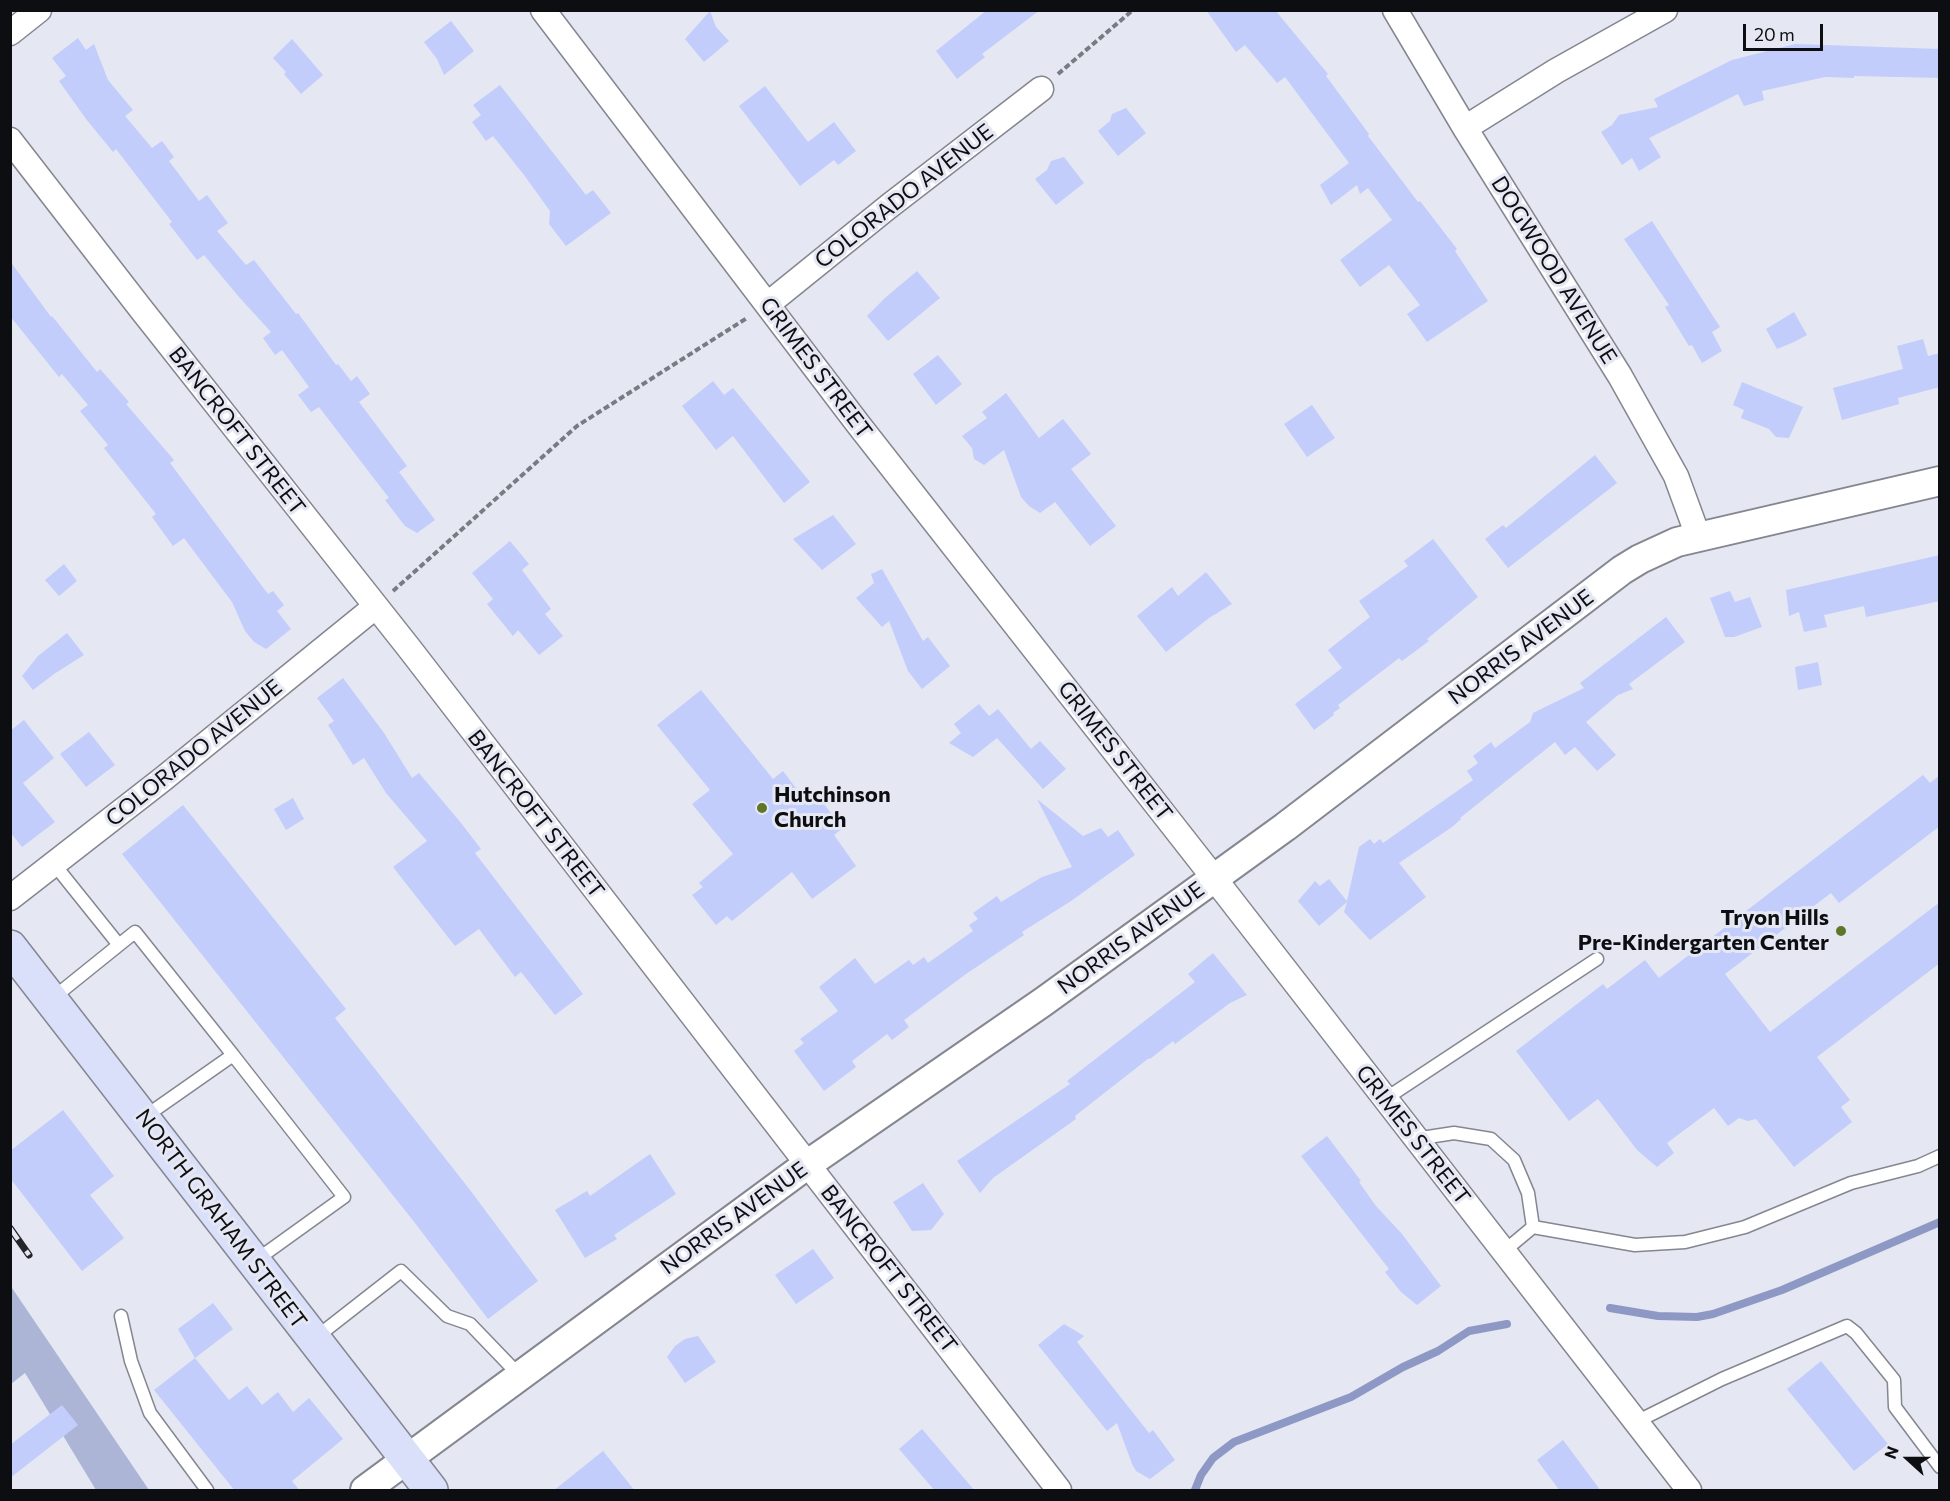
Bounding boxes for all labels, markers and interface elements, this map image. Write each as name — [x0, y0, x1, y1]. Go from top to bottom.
scale bar — [1746, 12, 1826, 50]
text: 20 m — [1754, 23, 1795, 45]
street label: COLORADO AVENUE — [810, 118, 998, 274]
street label: DOGWOOD AVENUE — [1486, 171, 1622, 369]
street label: GRIMES STREET — [754, 292, 878, 444]
street label: BANCROFT STREET — [163, 342, 311, 520]
street label: NORRIS AVENUE — [1443, 584, 1599, 710]
street label: COLORADO AVENUE — [101, 674, 287, 832]
street label: GRIMES STREET — [1052, 676, 1178, 826]
street label: BANCROFT STREET — [462, 725, 610, 903]
place label: Hutchinson Church — [774, 782, 891, 834]
marker: Hutchinson Church — [755, 801, 769, 815]
street label: NORRIS AVENUE — [1053, 876, 1209, 1000]
place label: Tryon Hills Pre-Kindergarten Center — [1578, 905, 1829, 956]
marker: Tryon Hills Pre-Kindergarten Center — [1834, 924, 1848, 938]
street label: GRIMES STREET — [1350, 1060, 1476, 1210]
street label: NORTH GRAHAM STREET — [130, 1104, 312, 1334]
street label: NORRIS AVENUE — [656, 1156, 812, 1280]
street label: BANCROFT STREET — [815, 1180, 963, 1358]
north arrow — [1878, 1429, 1938, 1489]
text: N — [1880, 1443, 1902, 1461]

